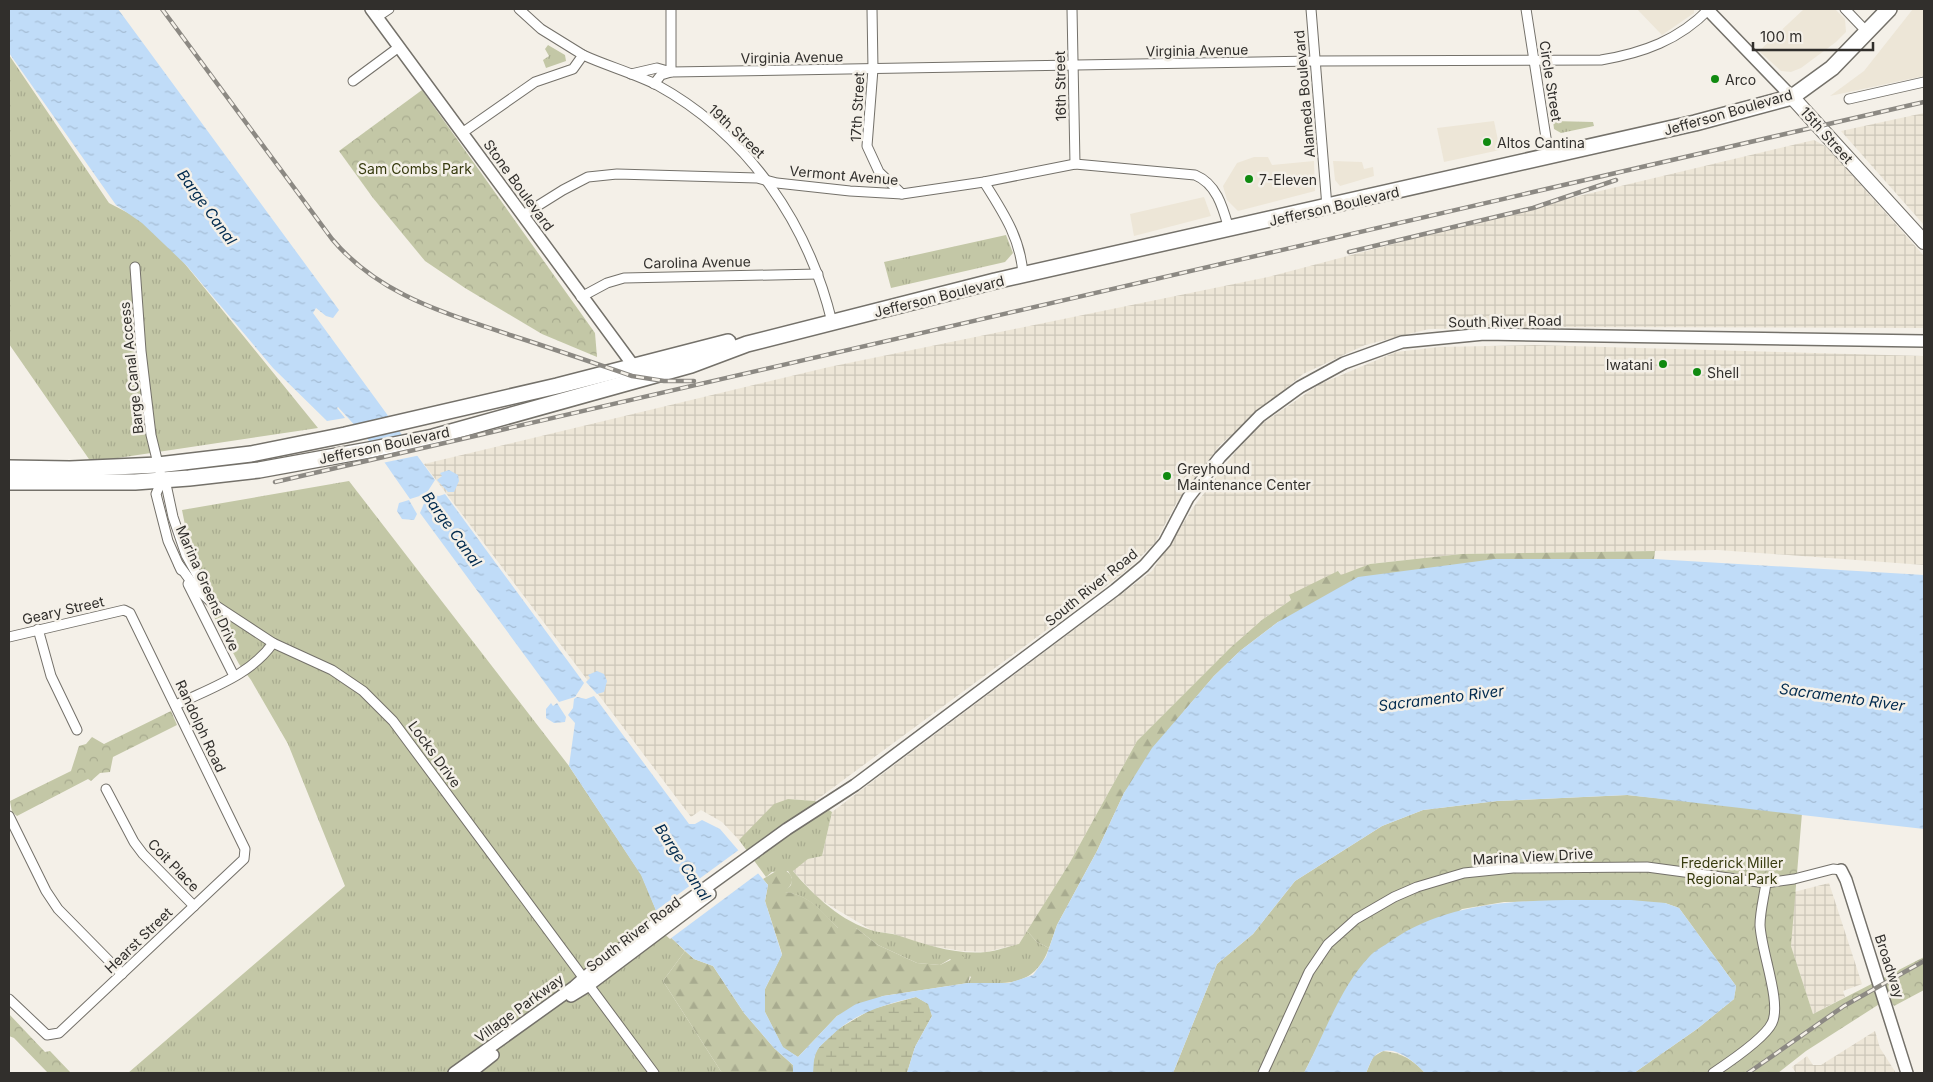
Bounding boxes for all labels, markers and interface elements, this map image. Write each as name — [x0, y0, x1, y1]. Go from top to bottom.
scale bar — [1753, 20, 1873, 52]
text: 100 m — [1760, 27, 1802, 46]
street label: Alameda Boulevard — [1290, 29, 1318, 159]
street label: Circle Street — [1536, 39, 1566, 123]
street label: Virginia Avenue — [1146, 41, 1248, 59]
street label: Virginia Avenue — [741, 48, 843, 66]
street label: 16th Street — [1051, 50, 1069, 121]
street label: 17th Street — [847, 71, 867, 142]
place label: Arco — [1725, 71, 1756, 88]
marker: Arco — [1709, 73, 1721, 85]
street label: Jefferson Boulevard — [1662, 85, 1794, 139]
street label: 19th Street — [705, 101, 769, 162]
street label: 15th Street — [1797, 103, 1857, 167]
place label: Altos Cantina — [1497, 134, 1585, 151]
street label: Stone Boulevard — [480, 136, 558, 234]
marker: Altos Cantina — [1481, 136, 1493, 148]
park label: Sam Combs Park — [358, 160, 472, 177]
street label: Vermont Avenue — [789, 162, 899, 188]
water label: Barge Canal — [173, 166, 241, 249]
place label: 7-Eleven — [1259, 171, 1317, 188]
marker: 7-Eleven — [1243, 173, 1255, 185]
street label: Jefferson Boulevard — [1267, 183, 1401, 229]
street label: Carolina Avenue — [643, 253, 751, 271]
street label: Jefferson Boulevard — [872, 272, 1006, 320]
street label: Barge Canal Access — [116, 301, 146, 435]
street label: South River Road — [1448, 312, 1562, 330]
place label: Iwatani — [1606, 356, 1653, 373]
marker: Iwatani — [1657, 358, 1669, 370]
place label: Shell — [1707, 364, 1739, 381]
marker: Shell — [1691, 366, 1703, 378]
street label: Jefferson Boulevard — [317, 423, 451, 467]
place label: Greyhound Maintenance Center — [1177, 460, 1311, 493]
marker: Greyhound Maintenance Center — [1161, 470, 1173, 482]
water label: Barge Canal — [418, 488, 486, 571]
street label: Marina Greens Drive — [173, 523, 243, 653]
street label: South River Road — [1042, 545, 1140, 629]
street label: Geary Street — [20, 592, 106, 628]
street label: Randolph Road — [172, 677, 230, 775]
water label: Sacramento River — [1778, 679, 1906, 715]
water label: Sacramento River — [1377, 681, 1505, 715]
street label: Locks Drive — [405, 717, 465, 791]
water label: Barge Canal — [651, 820, 715, 905]
street label: Coit Place — [145, 835, 203, 895]
street label: Marina View Drive — [1472, 844, 1594, 868]
park label: Frederick Miller Regional Park — [1681, 854, 1783, 887]
street label: South River Road — [583, 893, 683, 975]
street label: Hearst Street — [101, 903, 176, 976]
street label: Broadway — [1872, 932, 1908, 1000]
street label: Village Parkway — [471, 970, 567, 1046]

